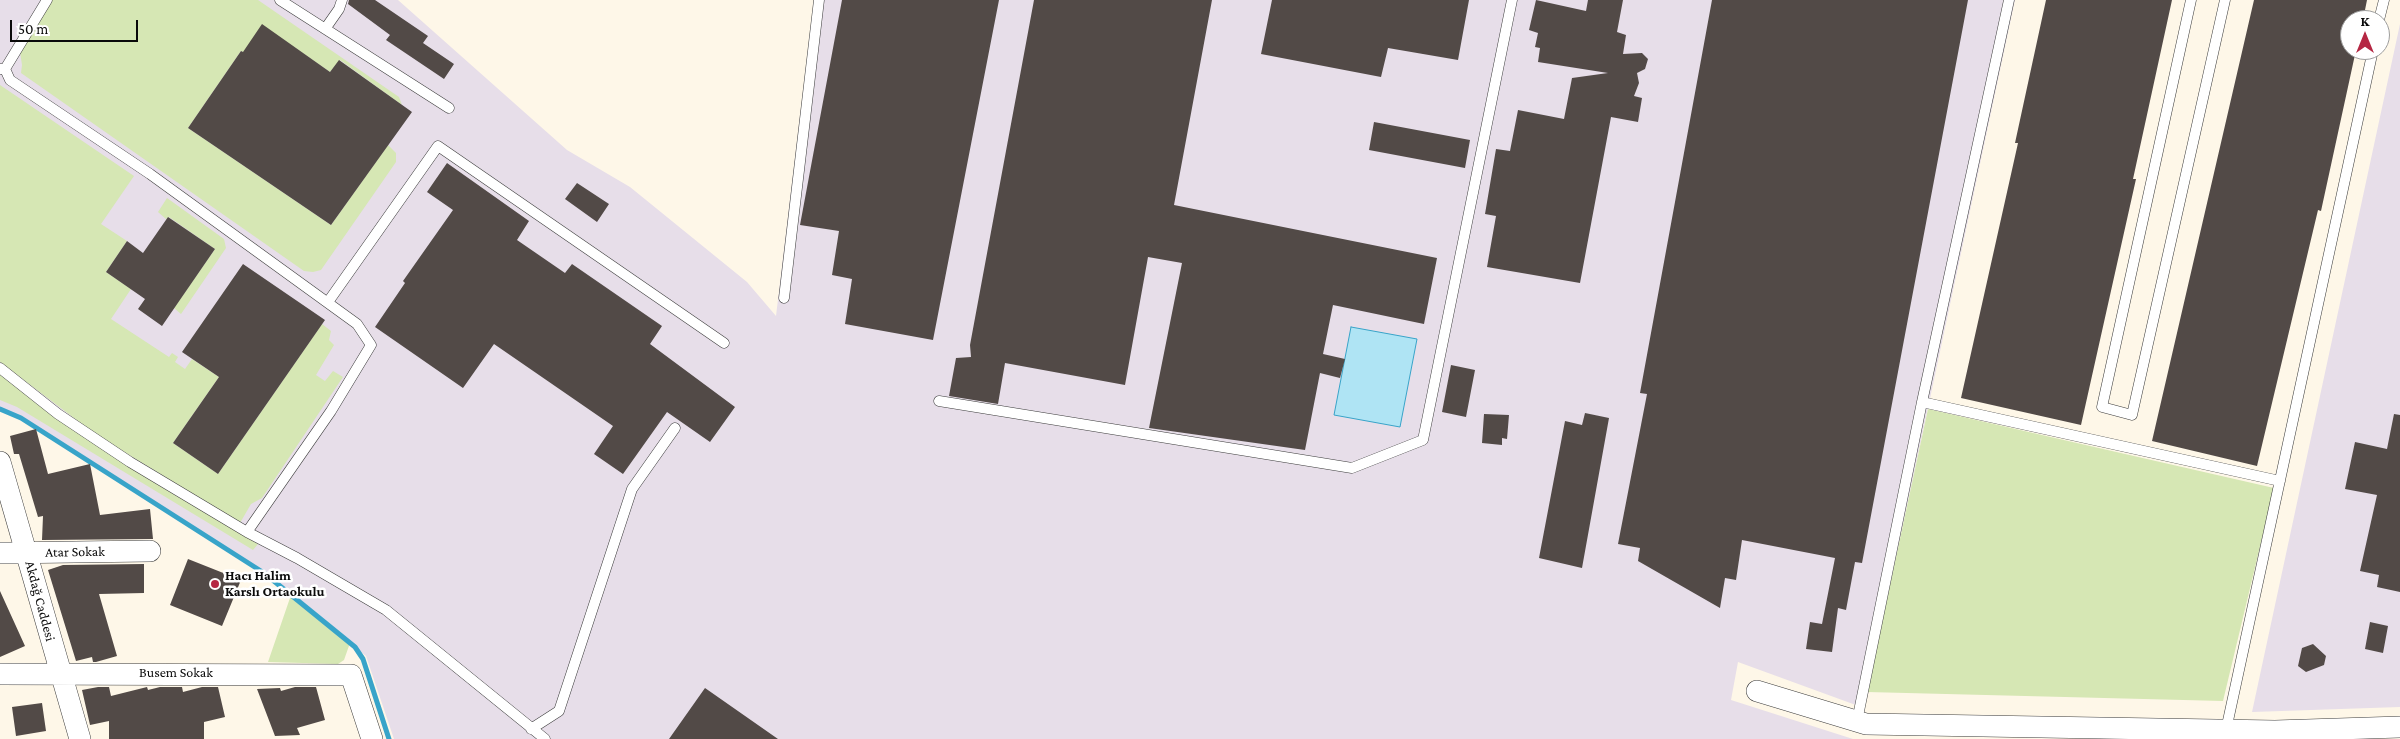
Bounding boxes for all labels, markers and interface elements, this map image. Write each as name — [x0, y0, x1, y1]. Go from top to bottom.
scale bar — [12, 10, 140, 42]
north arrow — [2340, 10, 2390, 60]
text: K — [2361, 13, 2369, 29]
text: 50 m — [18, 21, 48, 37]
street label: Atar Sokak — [45, 543, 105, 561]
street label: Akdağ Caddesi — [21, 559, 59, 643]
place label: Hacı Halim Karslı Ortaokulu — [225, 568, 324, 600]
marker: Hacı Halim Karslı Ortaokulu — [209, 578, 221, 590]
street label: Busem Sokak — [139, 665, 213, 681]

